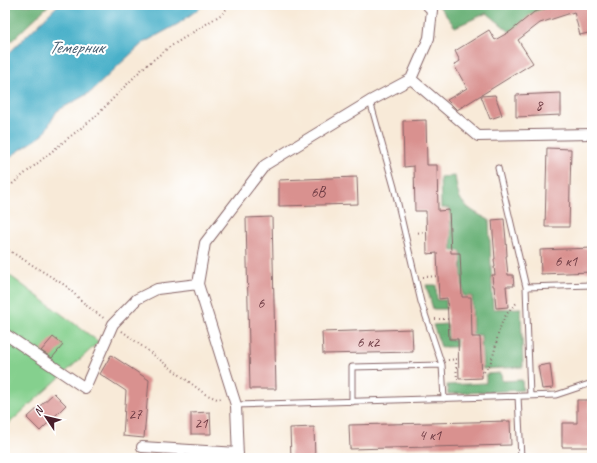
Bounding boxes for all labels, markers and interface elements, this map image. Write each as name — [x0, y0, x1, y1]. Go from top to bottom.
water label: Темерник — [49, 36, 107, 58]
house number: 8 — [536, 96, 544, 115]
house number: 6В — [311, 183, 327, 202]
house number: 6 к1 — [555, 252, 579, 271]
house number: 6 — [258, 294, 266, 313]
house number: 6 к2 — [357, 333, 381, 352]
north arrow — [26, 397, 66, 437]
text: N — [30, 403, 47, 418]
house number: 27 — [128, 405, 143, 424]
house number: 21 — [194, 414, 209, 433]
house number: 4 к1 — [419, 426, 443, 445]

